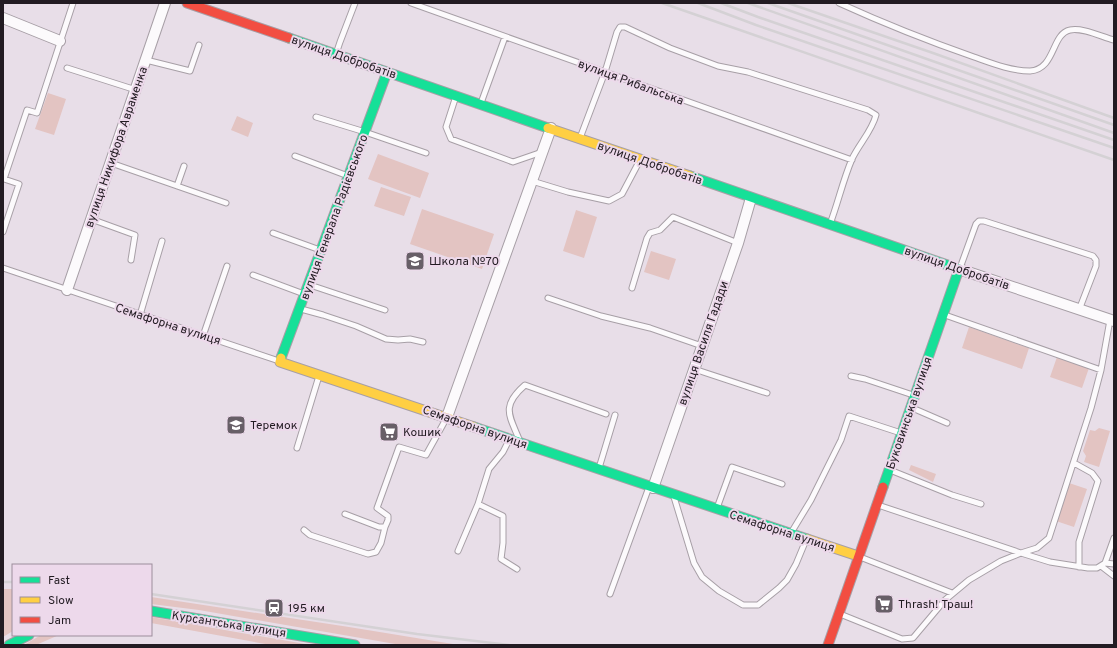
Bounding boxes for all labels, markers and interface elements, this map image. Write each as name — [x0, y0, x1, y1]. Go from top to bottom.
street label: вулиця Добробатів — [289, 32, 398, 83]
street label: вулиця Рибальська — [576, 56, 686, 110]
street label: вулиця Никифора Авраменка — [82, 65, 152, 230]
street label: вулиця Генерала Радієвського — [297, 132, 372, 302]
street label: вулиця Добробатів — [595, 138, 704, 189]
street label: вулиця Добробатів — [902, 243, 1011, 294]
school or university icon: Школа №70 — [404, 250, 426, 272]
place label: Школа №70 — [429, 254, 499, 270]
street label: вулиця Василя Гадади — [675, 279, 733, 408]
street label: Семафорна вулиця — [113, 300, 223, 350]
street label: Буковинська вулиця — [883, 355, 937, 472]
street label: Семафорна вулиця — [420, 402, 529, 453]
school or university icon: Теремок — [225, 414, 247, 436]
place label: Теремок — [250, 418, 298, 434]
supermarket icon: Кошик — [378, 421, 400, 443]
place label: Кошик — [403, 425, 441, 441]
street label: Семафорна вулиця — [727, 507, 837, 557]
legend — [12, 564, 152, 636]
text: Fast — [48, 573, 70, 589]
text: Slow — [48, 593, 74, 609]
supermarket icon: Thrash! Траш! — [873, 593, 895, 615]
station icon: 195 км — [263, 597, 285, 619]
place label: Thrash! Траш! — [898, 597, 973, 613]
place label: 195 км — [288, 601, 325, 617]
street label: Курсантська вулиця — [171, 608, 287, 642]
text: Jam — [48, 613, 71, 629]

